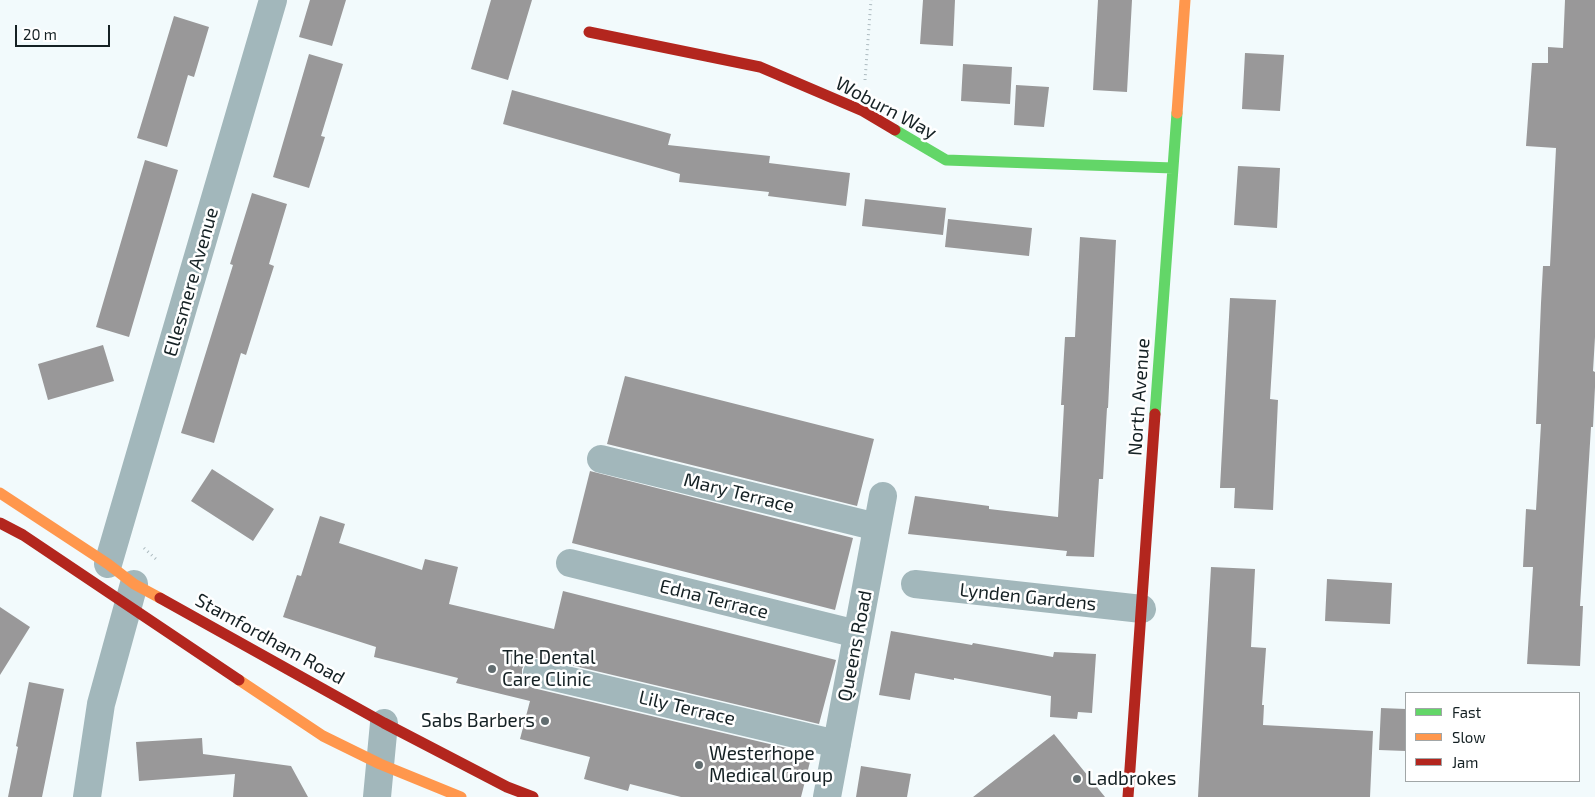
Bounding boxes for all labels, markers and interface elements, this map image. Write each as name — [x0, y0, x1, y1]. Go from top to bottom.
scale bar — [18, 15, 112, 47]
text: 20 m — [23, 25, 57, 43]
street label: Woburn Way — [832, 72, 940, 144]
street label: Ellesmere Avenue — [159, 205, 223, 359]
street label: North Avenue — [1124, 337, 1154, 457]
street label: Mary Terrace — [681, 468, 797, 518]
street label: Edna Terrace — [657, 574, 771, 624]
street label: Lynden Gardens — [958, 578, 1098, 616]
street label: Stamfordham Road — [191, 589, 349, 689]
street label: Queens Road — [833, 589, 877, 703]
place label: The Dental Care Clinic — [502, 647, 596, 691]
marker: The Dental Care Clinic — [486, 663, 498, 675]
street label: Lily Terrace — [637, 686, 737, 730]
legend — [1405, 692, 1580, 782]
text: Fast — [1452, 703, 1481, 721]
place label: Sabs Barbers — [421, 710, 535, 732]
marker: Sabs Barbers — [539, 715, 551, 727]
text: Slow — [1452, 728, 1486, 746]
place label: Westerhope Medical Group — [709, 743, 833, 787]
text: Jam — [1452, 753, 1478, 771]
marker: Westerhope Medical Group — [693, 759, 705, 771]
place label: Ladbrokes — [1087, 768, 1176, 790]
marker: Ladbrokes — [1071, 773, 1083, 785]

